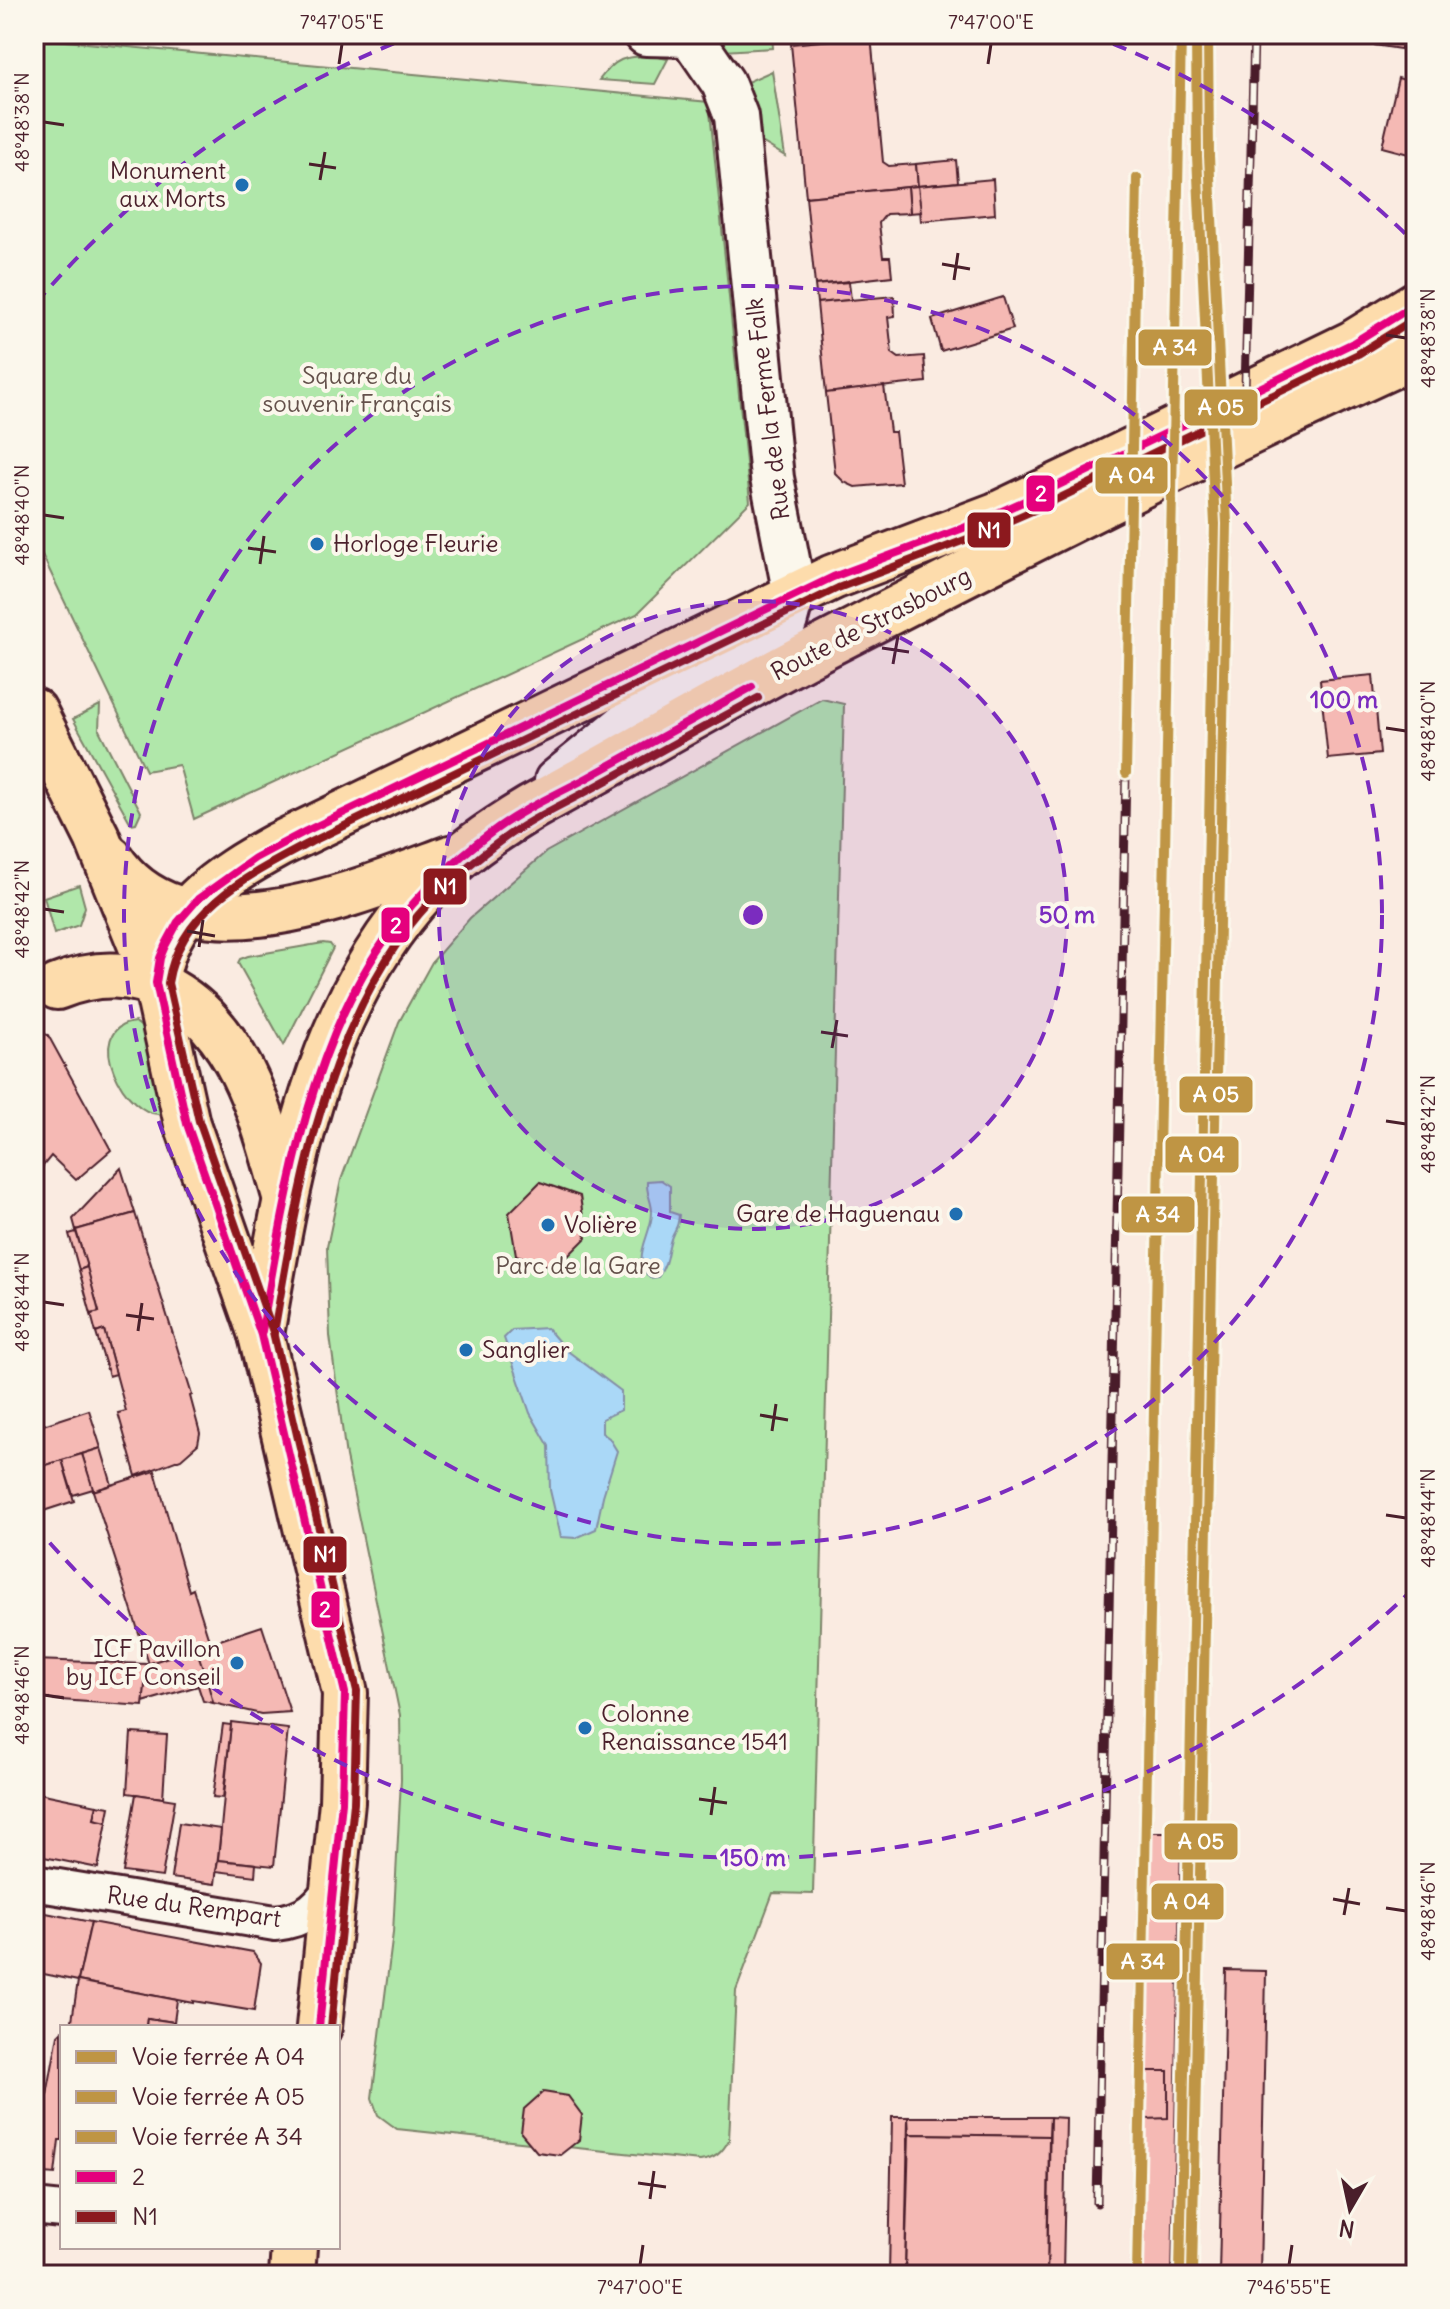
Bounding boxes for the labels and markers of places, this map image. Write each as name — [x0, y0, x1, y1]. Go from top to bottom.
place label: Monument aux Morts — [110, 155, 226, 213]
marker: Monument aux Morts — [233, 176, 251, 194]
place label: Horloge Fleurie — [333, 528, 498, 558]
marker: Horloge Fleurie — [308, 535, 326, 553]
centre of rings — [739, 901, 767, 929]
place label: Gare de Haguenau — [736, 1198, 940, 1228]
marker: Gare de Haguenau — [947, 1205, 965, 1223]
place label: Volière — [564, 1209, 637, 1239]
marker: Volière — [539, 1216, 557, 1234]
place label: Sanglier — [482, 1334, 570, 1364]
marker: Sanglier — [457, 1341, 475, 1359]
place label: ICF Pavillon by ICF Conseil — [66, 1633, 221, 1691]
marker: ICF Pavillon by ICF Conseil — [228, 1654, 246, 1672]
place label: Colonne Renaissance 1541 — [601, 1698, 788, 1756]
marker: Colonne Renaissance 1541 — [576, 1719, 594, 1737]

